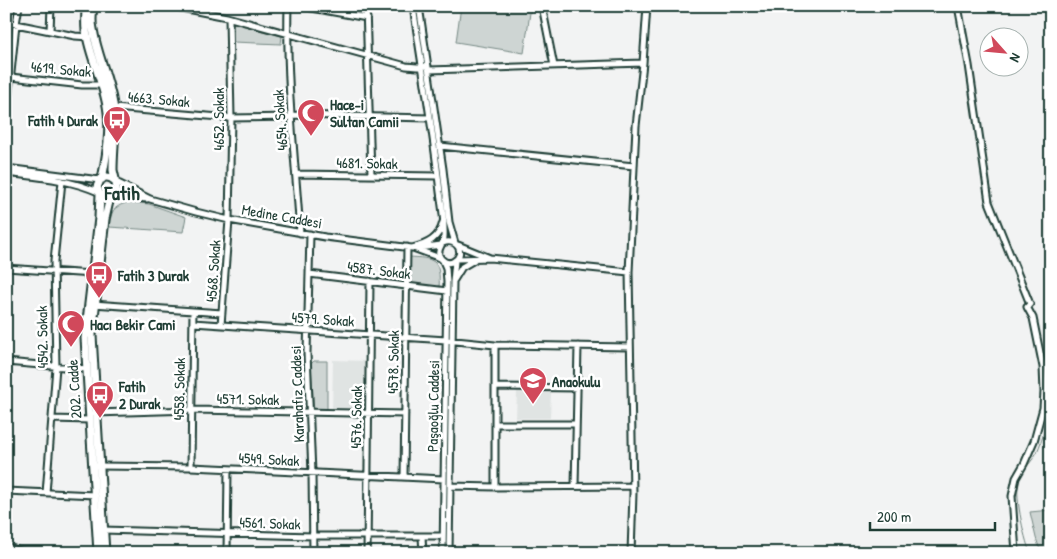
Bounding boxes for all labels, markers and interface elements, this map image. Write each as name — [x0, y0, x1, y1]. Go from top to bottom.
north arrow — [980, 28, 1030, 78]
text: N — [1006, 50, 1026, 66]
street label: 4619. Sokak — [30, 56, 92, 82]
street label: 4663. Sokak — [127, 86, 191, 112]
street label: 4652. Sokak — [208, 88, 229, 150]
street label: 4654. Sokak — [267, 89, 293, 151]
place label: Hace-i Sultan Camii — [330, 94, 399, 132]
mosque icon: Hace-i Sultan Camii — [296, 98, 326, 137]
bus stop icon: Fatih 4 Durak — [102, 105, 132, 144]
place label: Fatih 4 Durak — [27, 110, 99, 131]
street label: 4681. Sokak — [336, 152, 398, 174]
district label: Fatih — [103, 179, 140, 206]
street label: Medine Caddesi — [240, 199, 324, 233]
street label: 4568. Sokak — [200, 239, 226, 303]
street label: 4587. Sokak — [346, 256, 412, 284]
bus stop icon: Fatih 3 Durak — [84, 260, 114, 299]
place label: Fatih 3 Durak — [117, 265, 190, 286]
street label: 4542. Sokak — [31, 306, 53, 368]
street label: 4579. Sokak — [291, 306, 355, 332]
mosque icon: Hacı Bekir Cami — [56, 309, 86, 348]
place label: Hacı Bekir Cami — [90, 314, 176, 335]
street label: 4578. Sokak — [382, 330, 404, 394]
street label: Karahafız Caddesi — [285, 345, 309, 443]
street label: 4558. Sokak — [168, 357, 190, 421]
street label: 202. Cadde — [61, 359, 87, 419]
street label: Paşaoğlu Caddesi — [422, 360, 444, 452]
school or university icon: Anaokulu — [518, 366, 548, 405]
place label: Anaokulu — [552, 371, 601, 392]
place label: Fatih 2 Durak — [118, 376, 161, 414]
bus stop icon: Fatih 2 Durak — [85, 380, 115, 419]
street label: 4576. Sokak — [345, 385, 367, 449]
street label: 4571. Sokak — [216, 388, 280, 410]
street label: 4549. Sokak — [238, 447, 300, 471]
scale bar — [870, 499, 994, 531]
text: 200 m — [877, 506, 911, 527]
street label: 4561. Sokak — [239, 511, 301, 535]

